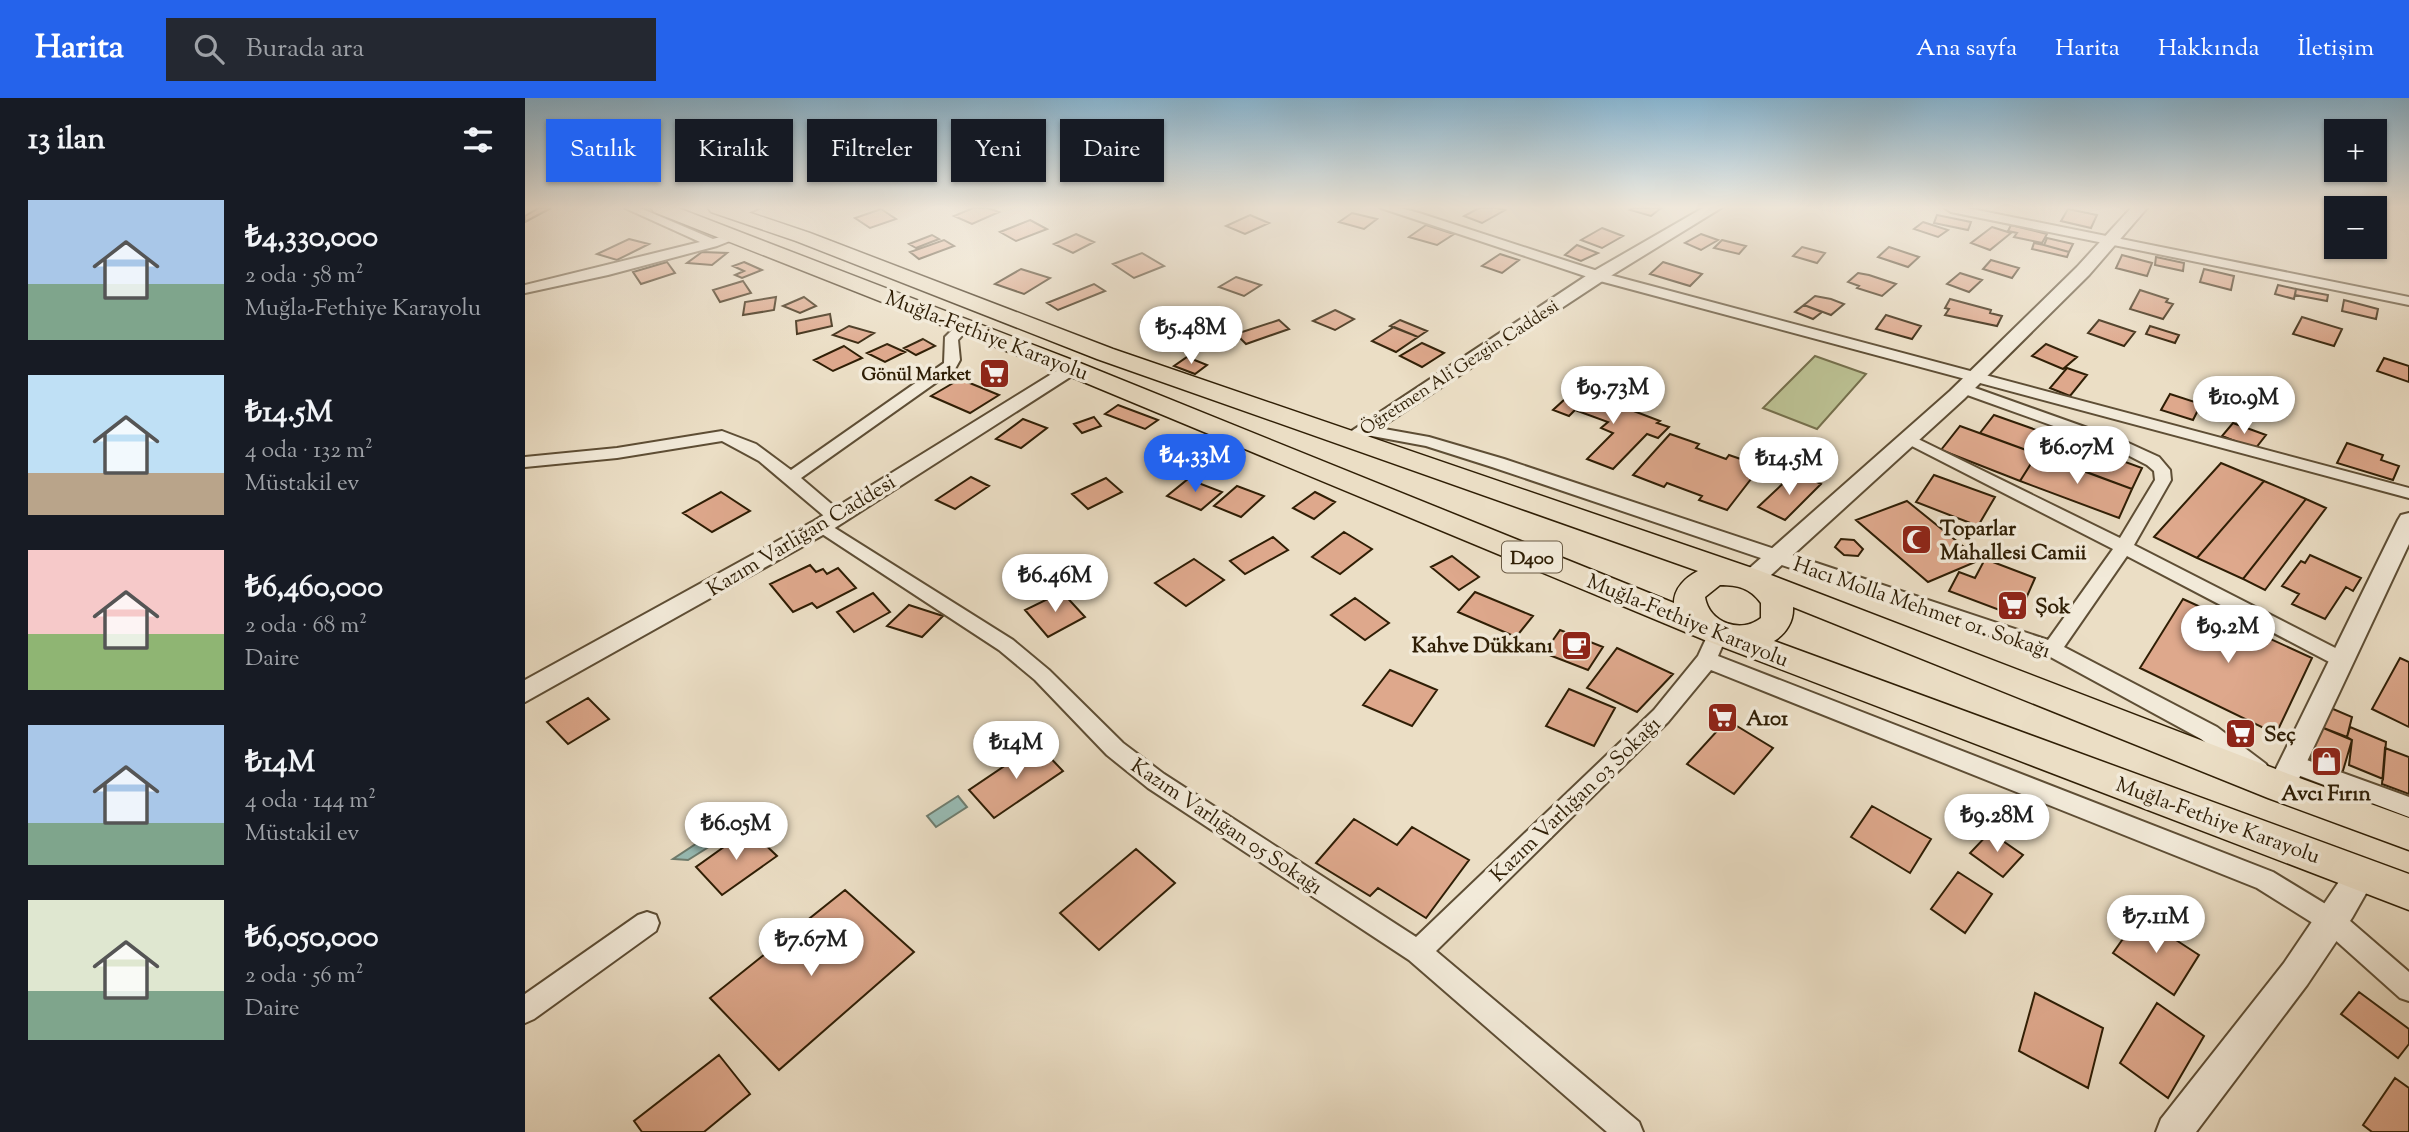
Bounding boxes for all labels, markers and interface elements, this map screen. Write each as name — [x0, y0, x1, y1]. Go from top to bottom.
search box — [166, 18, 656, 81]
text: Harita — [35, 25, 124, 73]
icon: search — [190, 30, 228, 68]
text: Burada ara — [246, 31, 364, 68]
text: Ana sayfa — [1916, 32, 2017, 66]
text: Harita — [2055, 32, 2120, 66]
text: Hakkında — [2158, 32, 2259, 66]
text: İletişim — [2297, 32, 2374, 66]
text: 13 ilan — [28, 119, 105, 162]
chip: Satılık — [546, 119, 661, 182]
chip: Kiralık — [675, 119, 793, 182]
chip: Filtreler — [807, 119, 937, 182]
chip: Yeni — [951, 119, 1046, 182]
chip: Daire — [1060, 119, 1164, 182]
map controls — [2324, 119, 2387, 259]
button: + — [2324, 119, 2387, 182]
icon: filters — [459, 121, 497, 159]
button: − — [2324, 196, 2387, 259]
text: ₺4,330,000 — [245, 217, 378, 260]
icon: home — [84, 228, 168, 312]
text: 2 oda · 58 m² — [245, 260, 363, 293]
street label: Muğla-Fethiye Karayolu — [880, 284, 1092, 389]
text: Muğla-Fethiye Karayolu — [245, 293, 481, 326]
street label: Öğretmen Ali Gezgin Caddesi — [1355, 294, 1565, 443]
pin: ₺5.48M — [1134, 306, 1248, 366]
text: ₺5.48M — [1156, 312, 1226, 345]
supermarket icon: Gönül Market — [977, 357, 1011, 391]
place label: Gönül Market — [862, 363, 972, 389]
pin: ₺9.73M — [1556, 366, 1670, 426]
text: ₺9.73M — [1577, 372, 1649, 405]
pin: ₺10.9M — [2187, 376, 2301, 436]
text: ₺10.9M — [2209, 382, 2279, 415]
text: ₺14.5M — [245, 392, 333, 435]
icon: home — [84, 403, 168, 487]
pin: ₺6.07M — [2020, 426, 2134, 486]
text: ₺6.07M — [2040, 432, 2114, 465]
pin: ₺4.33M — [1138, 434, 1252, 494]
text: 4 oda · 132 m² — [245, 435, 373, 468]
pin: ₺14.5M — [1732, 438, 1846, 497]
text: ₺4.33M — [1160, 440, 1230, 473]
text: ₺14.5M — [1755, 443, 1823, 476]
text: Müstakil ev — [245, 468, 359, 501]
street label: Kazım Varlığan Caddesi — [702, 468, 902, 605]
place label: Toparlar Mahallesi Camii — [1940, 515, 2087, 569]
mosque icon: Toparlar Mahallesi Camii — [1900, 523, 1934, 557]
road number: D400 — [1502, 542, 1562, 572]
street label: Hacı Molla Mehmet 01. Sokağı — [1789, 551, 2054, 667]
pin: ₺6.46M — [998, 554, 1112, 614]
text: ₺6.46M — [1018, 560, 1092, 593]
text: ₺6,460,000 — [245, 567, 383, 610]
street label: Muğla-Fethiye Karayolu — [1582, 568, 1793, 676]
icon: home — [84, 578, 168, 662]
supermarket icon: Şok — [1995, 589, 2029, 623]
place label: Şok — [2035, 593, 2071, 623]
pin: ₺9.2M — [2179, 606, 2277, 665]
text: 2 oda · 68 m² — [245, 610, 367, 643]
text: ₺9.2M — [2197, 611, 2259, 644]
cafe icon: Kahve Dükkanı — [1559, 628, 1593, 662]
place label: Kahve Dükkanı — [1412, 632, 1553, 662]
text: Daire — [245, 643, 300, 676]
supermarket icon: A101 — [1706, 701, 1740, 735]
place label: A101 — [1746, 705, 1789, 735]
street label: Kazım Varlığan 03 Sokağı — [1484, 711, 1668, 890]
supermarket icon: Seç — [2224, 717, 2258, 751]
place label: Seç — [2264, 721, 2296, 751]
pin: ₺14M — [975, 722, 1057, 781]
text: ₺14M — [989, 727, 1043, 760]
text: ₺14M — [245, 742, 315, 785]
shop icon: Avcı Fırın — [2309, 744, 2343, 778]
street label: Kazım Varlığan 05 Sokağı — [1124, 752, 1328, 903]
icon: home — [84, 753, 168, 837]
street label: Muğla-Fethiye Karayolu — [2111, 771, 2324, 873]
place label: Avcı Fırın — [2281, 780, 2371, 810]
text: 4 oda · 144 m² — [245, 785, 376, 818]
pin: ₺9.28M — [1940, 794, 2054, 854]
text: ₺9.28M — [1960, 800, 2034, 833]
pin: ₺6.05M — [679, 802, 793, 862]
text: ₺6.05M — [701, 808, 771, 841]
text: Müstakil ev — [245, 818, 359, 851]
pin: ₺7.11M — [2099, 896, 2213, 955]
text: ₺7.11M — [2123, 901, 2189, 934]
text: ₺6,050,000 — [245, 917, 379, 960]
pin: ₺7.67M — [754, 918, 868, 978]
text: ₺7.67M — [775, 924, 847, 957]
icon: home — [84, 928, 168, 1012]
text: 2 oda · 56 m² — [245, 960, 363, 993]
text: Daire — [245, 993, 300, 1026]

